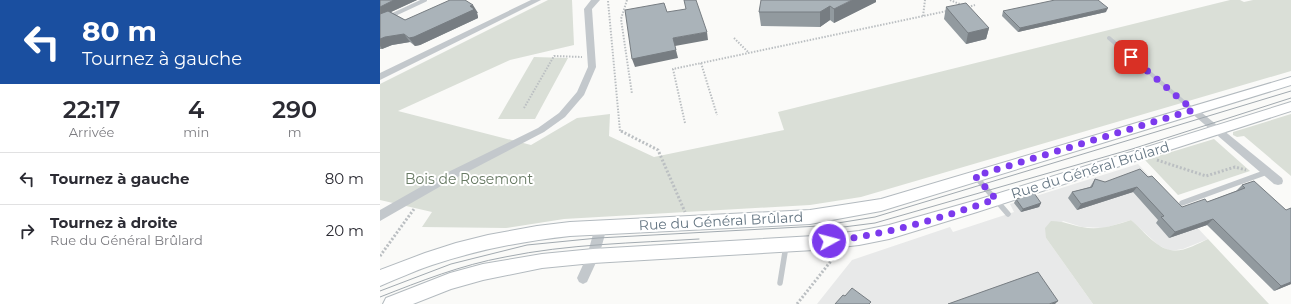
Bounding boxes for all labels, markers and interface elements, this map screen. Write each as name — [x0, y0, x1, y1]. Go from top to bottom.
text: 80 m — [82, 14, 157, 48]
icon: left — [16, 16, 68, 68]
pin — [1114, 40, 1148, 74]
icon: arrive — [1120, 46, 1142, 68]
text: Tournez à gauche — [82, 48, 242, 70]
text: 22:17 — [63, 95, 120, 124]
text: 4 — [188, 95, 204, 124]
text: 290 — [272, 95, 317, 124]
text: Arrivée — [69, 124, 114, 140]
text: min — [183, 124, 209, 140]
text: m — [288, 124, 301, 140]
street label: Rue du Général Brûlard — [1009, 137, 1171, 203]
icon: left — [16, 168, 38, 190]
text: Tournez à gauche — [50, 169, 189, 188]
text: 80 m — [325, 169, 364, 188]
park label: Bois de Rosemont — [405, 170, 533, 188]
street label: Rue du Général Brûlard — [638, 208, 804, 234]
text: Tournez à droite — [50, 213, 178, 232]
icon: right — [16, 220, 38, 242]
position arrow — [808, 220, 850, 262]
text: 20 m — [326, 221, 364, 240]
text: Rue du Général Brûlard — [50, 232, 203, 248]

